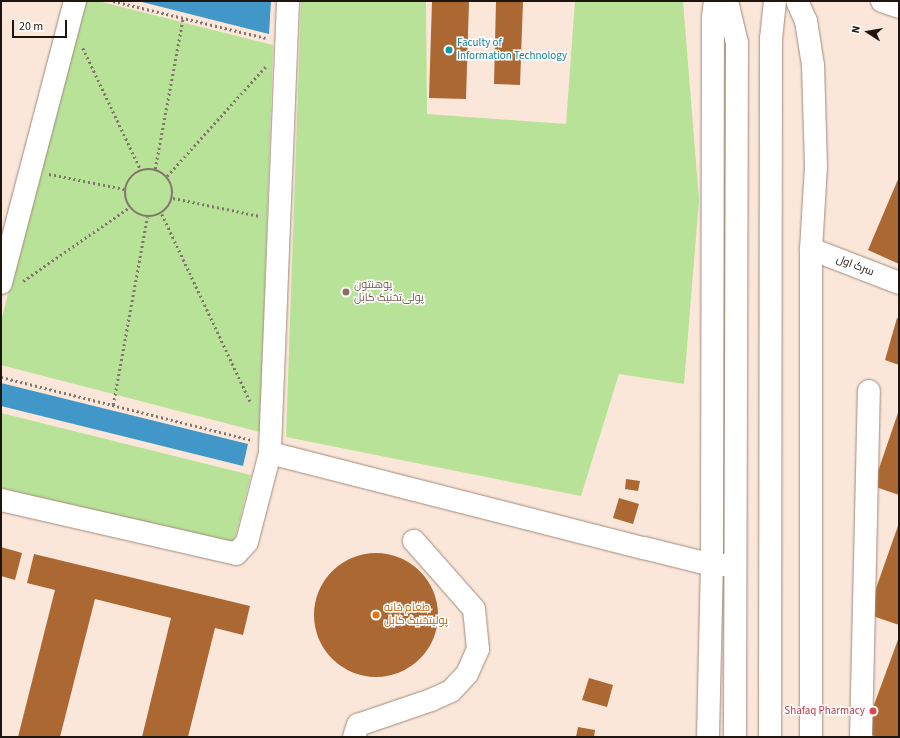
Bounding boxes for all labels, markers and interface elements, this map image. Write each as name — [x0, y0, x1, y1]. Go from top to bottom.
scale bar — [14, 12, 69, 38]
north arrow — [848, 12, 888, 52]
text: 20 m — [19, 18, 43, 35]
text: N — [848, 24, 864, 35]
place label: Faculty of Information Technology — [457, 37, 567, 63]
marker: Faculty of Information Technology — [444, 45, 454, 55]
street label: سرک‌ اول — [834, 253, 876, 279]
place label: پوهنتون پولی‌تخنیک کابل — [354, 279, 424, 305]
marker: پوهنتون پولی‌تخنیک کابل — [341, 287, 351, 297]
place label: طعام خانه پولیتخنیک کابل — [384, 602, 448, 628]
marker: طعام خانه پولیتخنیک کابل — [371, 610, 381, 620]
place label: Shafaq Pharmacy — [784, 704, 865, 718]
marker: Shafaq Pharmacy — [868, 706, 878, 716]

